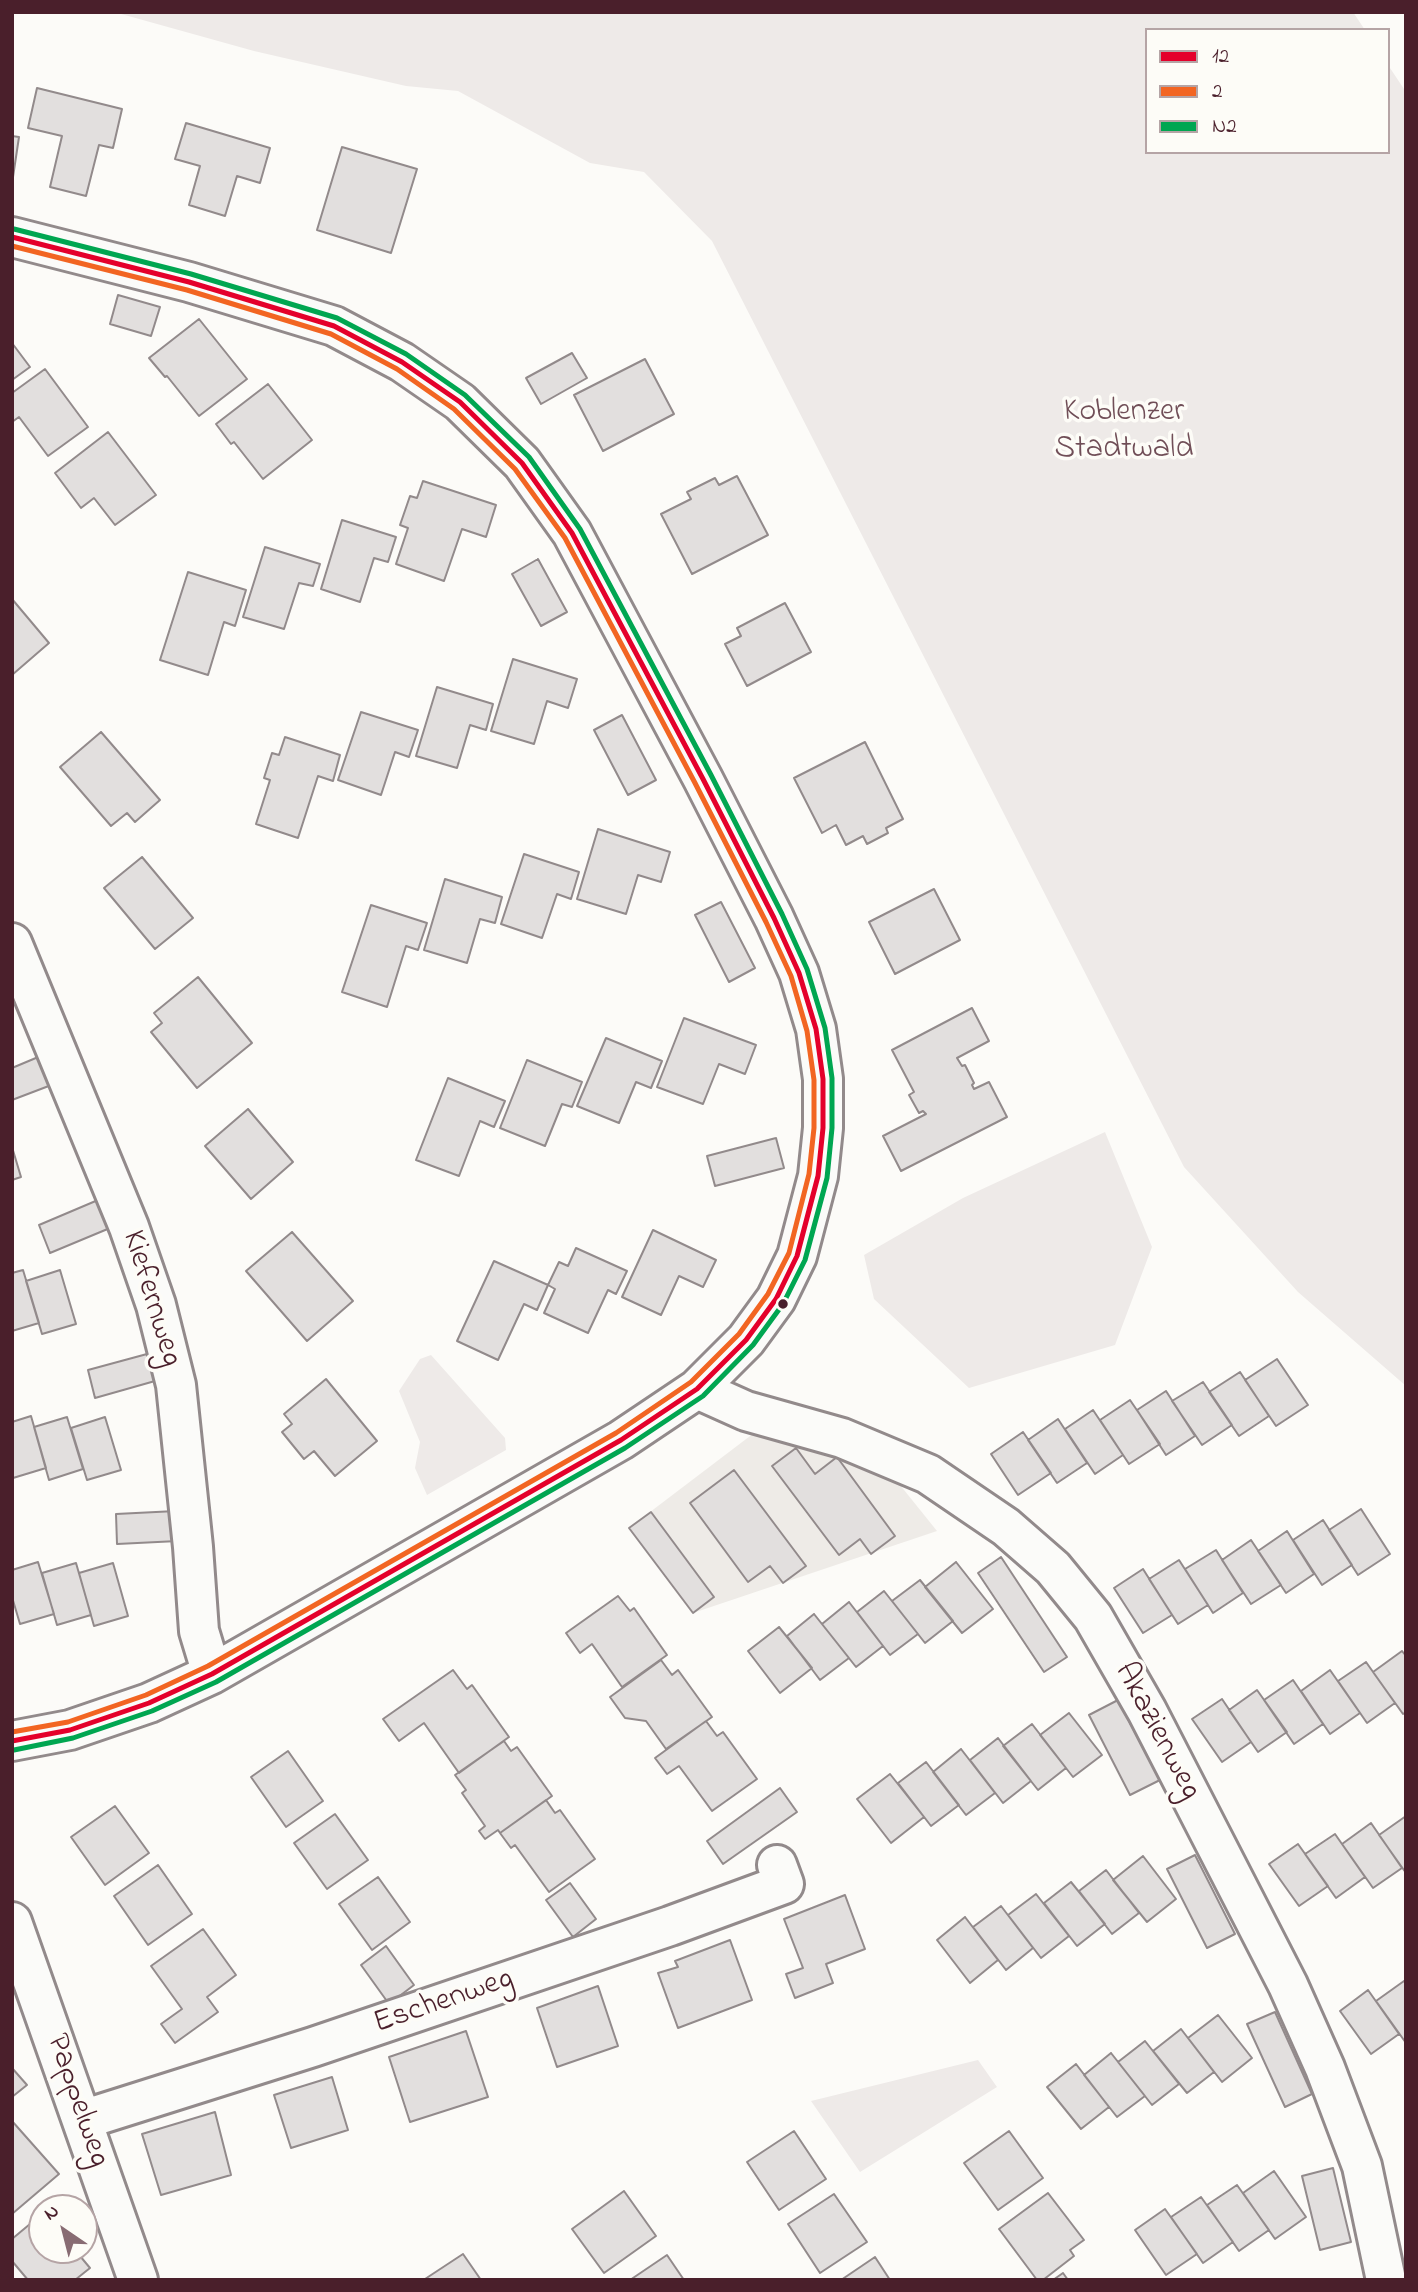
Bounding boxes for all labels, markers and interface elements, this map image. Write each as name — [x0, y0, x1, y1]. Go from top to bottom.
legend — [1145, 28, 1390, 154]
text: 12 — [1212, 42, 1229, 72]
text: 2 — [1212, 77, 1222, 107]
text: N2 — [1212, 112, 1237, 142]
park label: Koblenzer Stadtwald — [1055, 395, 1193, 470]
street label: Kiefernweg — [111, 1226, 189, 1372]
unlabelled marker — [776, 1297, 790, 1311]
street label: Akazienweg — [1104, 1657, 1208, 1807]
street label: Eschenweg — [369, 1961, 519, 2045]
street label: Pappelweg — [35, 2029, 117, 2173]
north arrow — [28, 2194, 98, 2264]
text: N — [39, 2198, 65, 2228]

